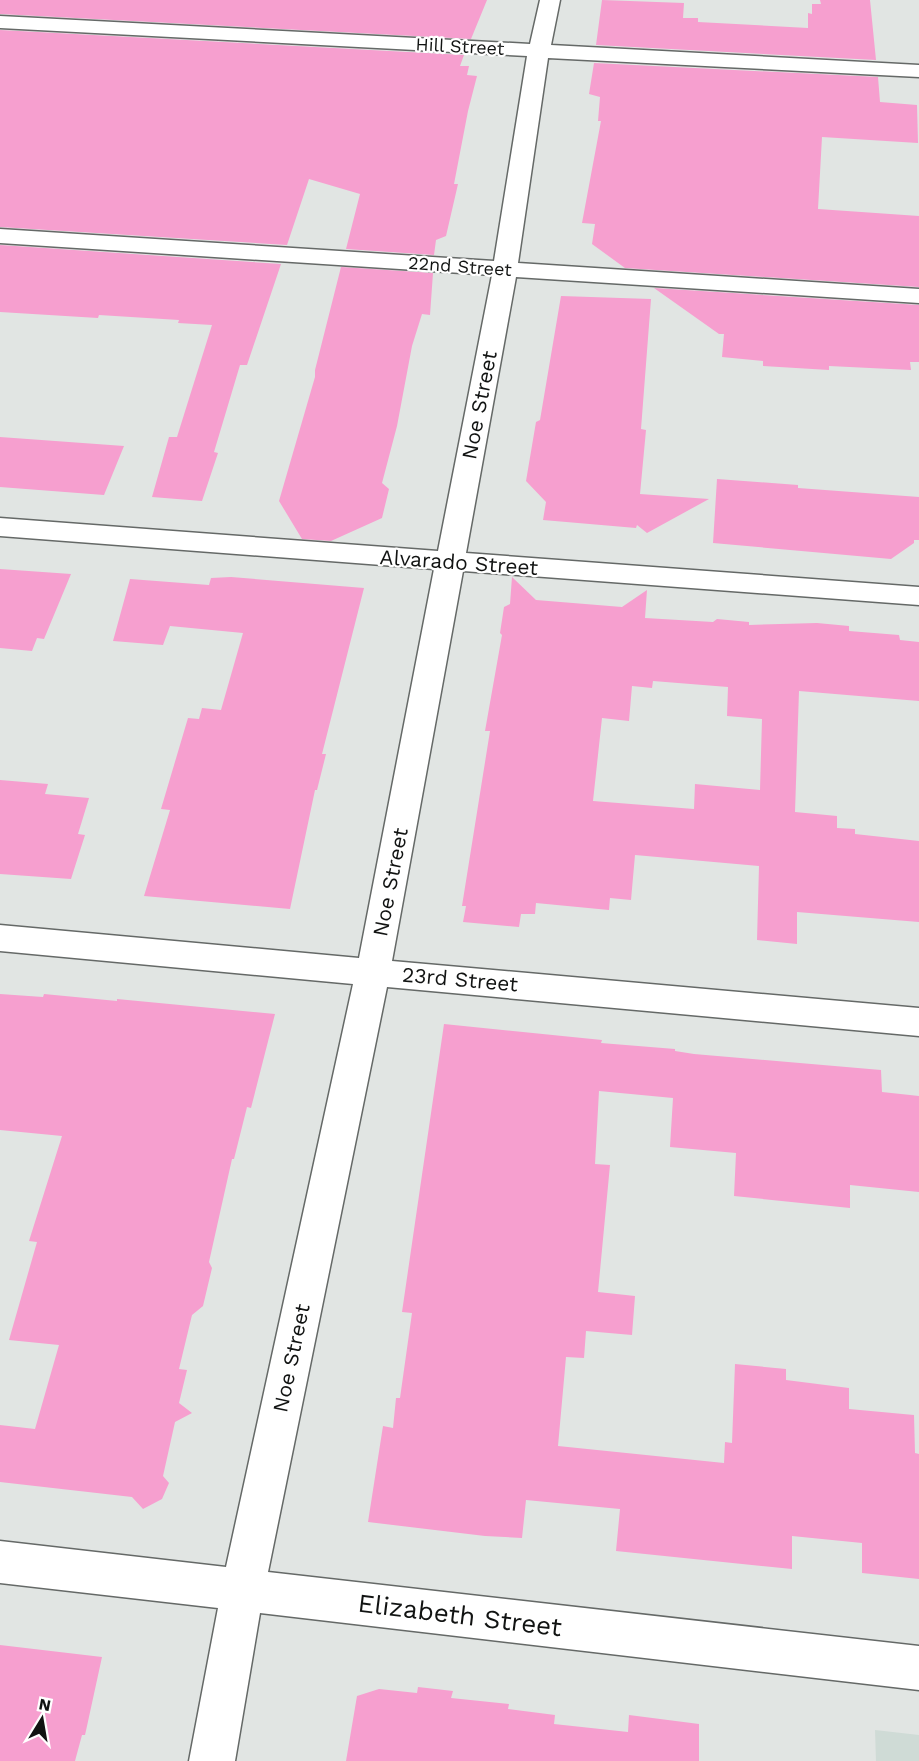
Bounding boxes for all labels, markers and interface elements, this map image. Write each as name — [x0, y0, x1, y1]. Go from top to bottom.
street label: Hill Street — [415, 33, 505, 59]
street label: 22nd Street — [408, 252, 513, 280]
street label: Noe Street — [456, 348, 502, 462]
street label: Alvarado Street — [379, 544, 539, 580]
street label: Noe Street — [367, 825, 413, 939]
street label: 23rd Street — [401, 961, 519, 997]
street label: Noe Street — [267, 1301, 315, 1415]
street label: Elizabeth Street — [356, 1588, 564, 1642]
north arrow — [12, 1689, 72, 1749]
text: N — [37, 1694, 52, 1715]

